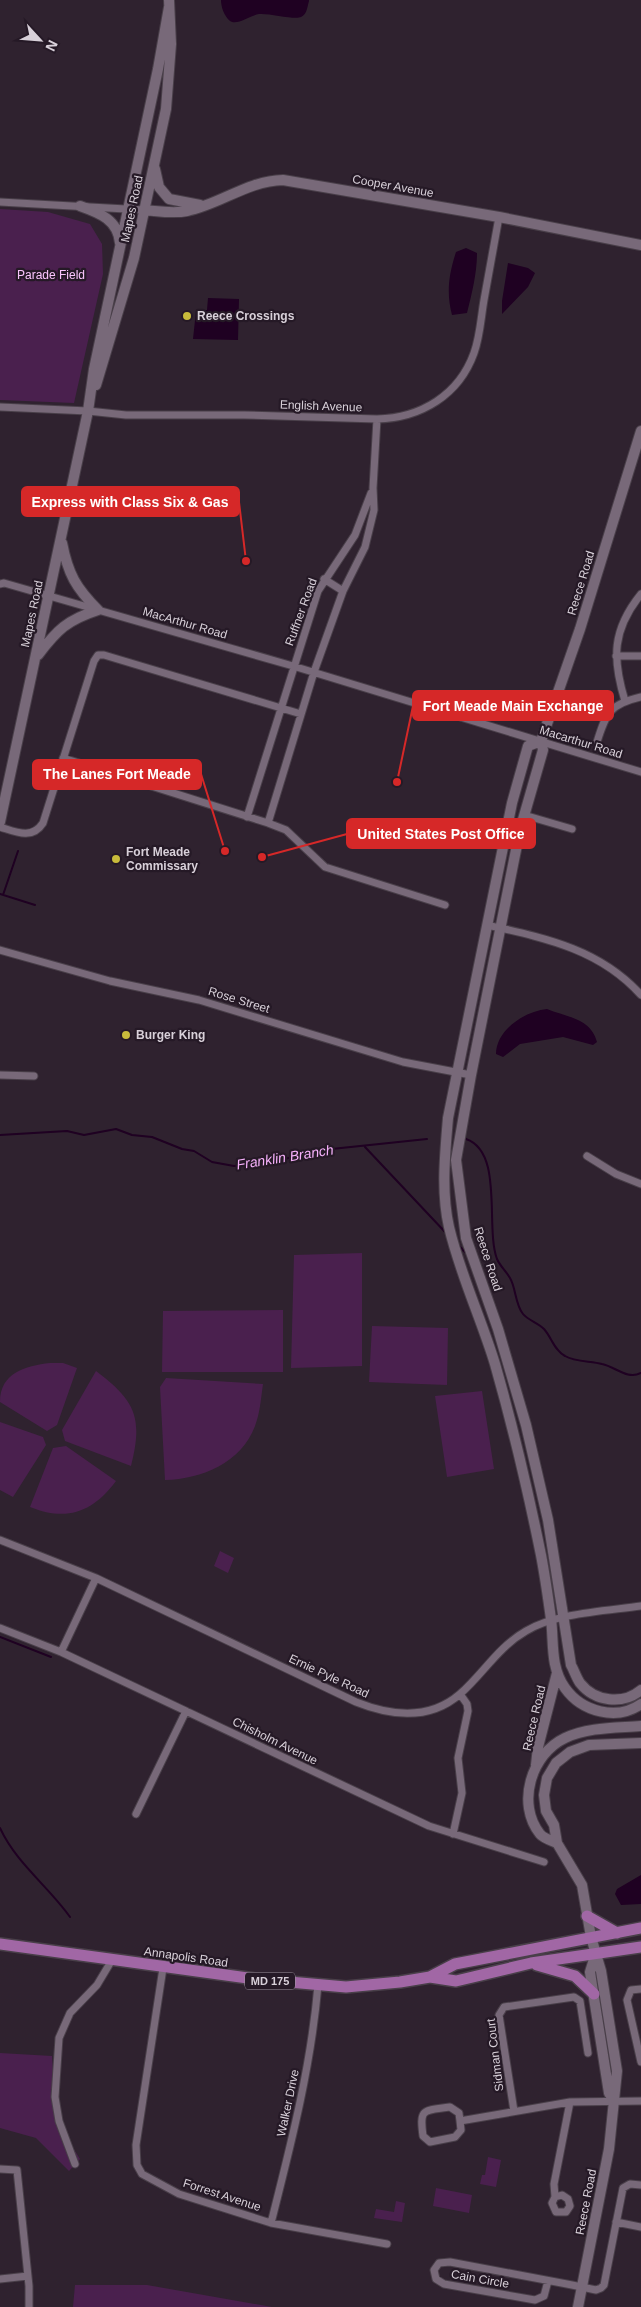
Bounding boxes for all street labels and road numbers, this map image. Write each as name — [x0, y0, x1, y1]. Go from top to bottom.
street label: Cooper Avenue — [351, 172, 435, 200]
street label: Mapes Road — [118, 174, 146, 244]
street label: English Avenue — [280, 398, 363, 414]
street label: Reece Road — [565, 549, 597, 617]
street label: Ruffner Road — [282, 576, 320, 648]
street label: Mapes Road — [18, 579, 46, 649]
street label: MacArthur Road — [141, 604, 229, 642]
street label: Macarthur Road — [538, 723, 624, 761]
street label: Rose Street — [207, 984, 272, 1016]
street label: Reece Road — [471, 1225, 505, 1293]
street label: Ernie Pyle Road — [287, 1651, 371, 1701]
street label: Reece Road — [520, 1684, 548, 1752]
street label: Chisholm Avenue — [230, 1714, 320, 1768]
street label: Annapolis Road — [143, 1944, 229, 1970]
road number: MD 175 — [245, 1972, 295, 1990]
street label: Sidman Court — [484, 2017, 506, 2092]
street label: Walker Drive — [274, 2068, 302, 2138]
street label: Reece Road — [573, 2168, 599, 2236]
street label: Forrest Avenue — [181, 2176, 263, 2214]
street label: Cain Circle — [450, 2267, 510, 2291]

